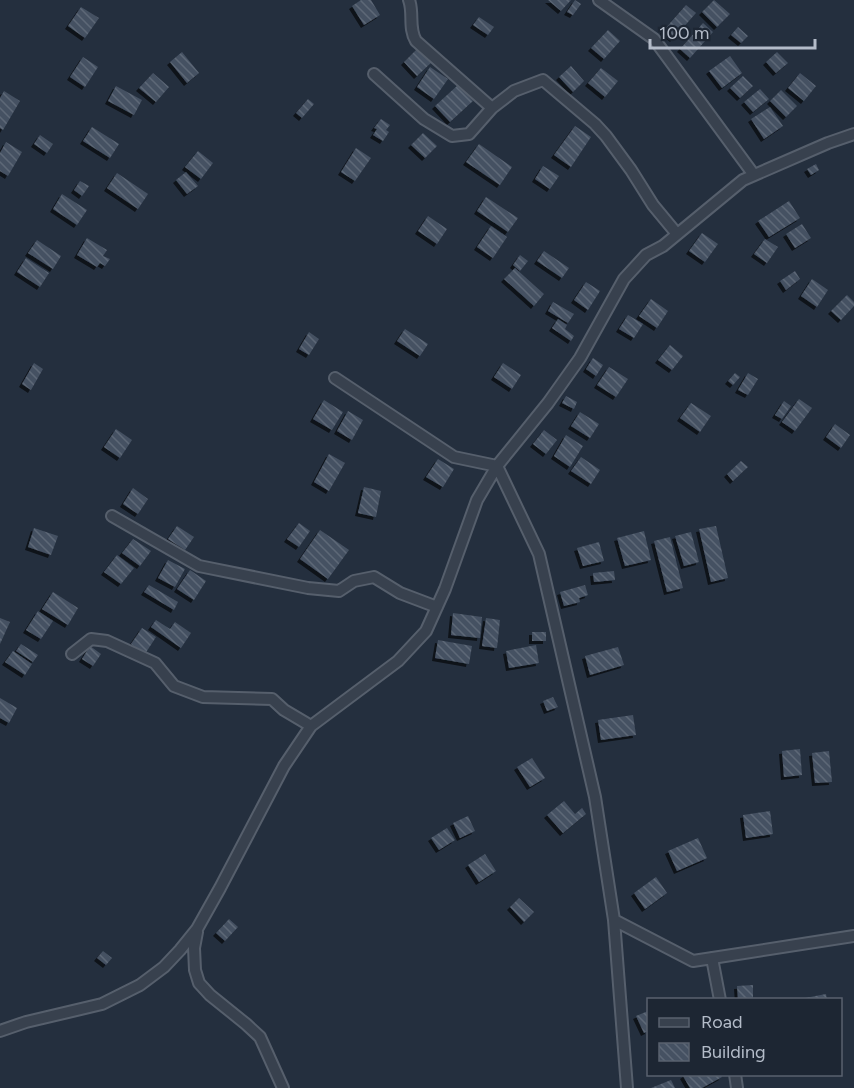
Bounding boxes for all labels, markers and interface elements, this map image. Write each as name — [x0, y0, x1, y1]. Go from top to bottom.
scale bar — [650, 12, 815, 50]
text: 100 m — [659, 22, 709, 44]
legend — [647, 998, 842, 1076]
text: Road — [701, 1011, 742, 1033]
text: Building — [701, 1041, 766, 1063]

